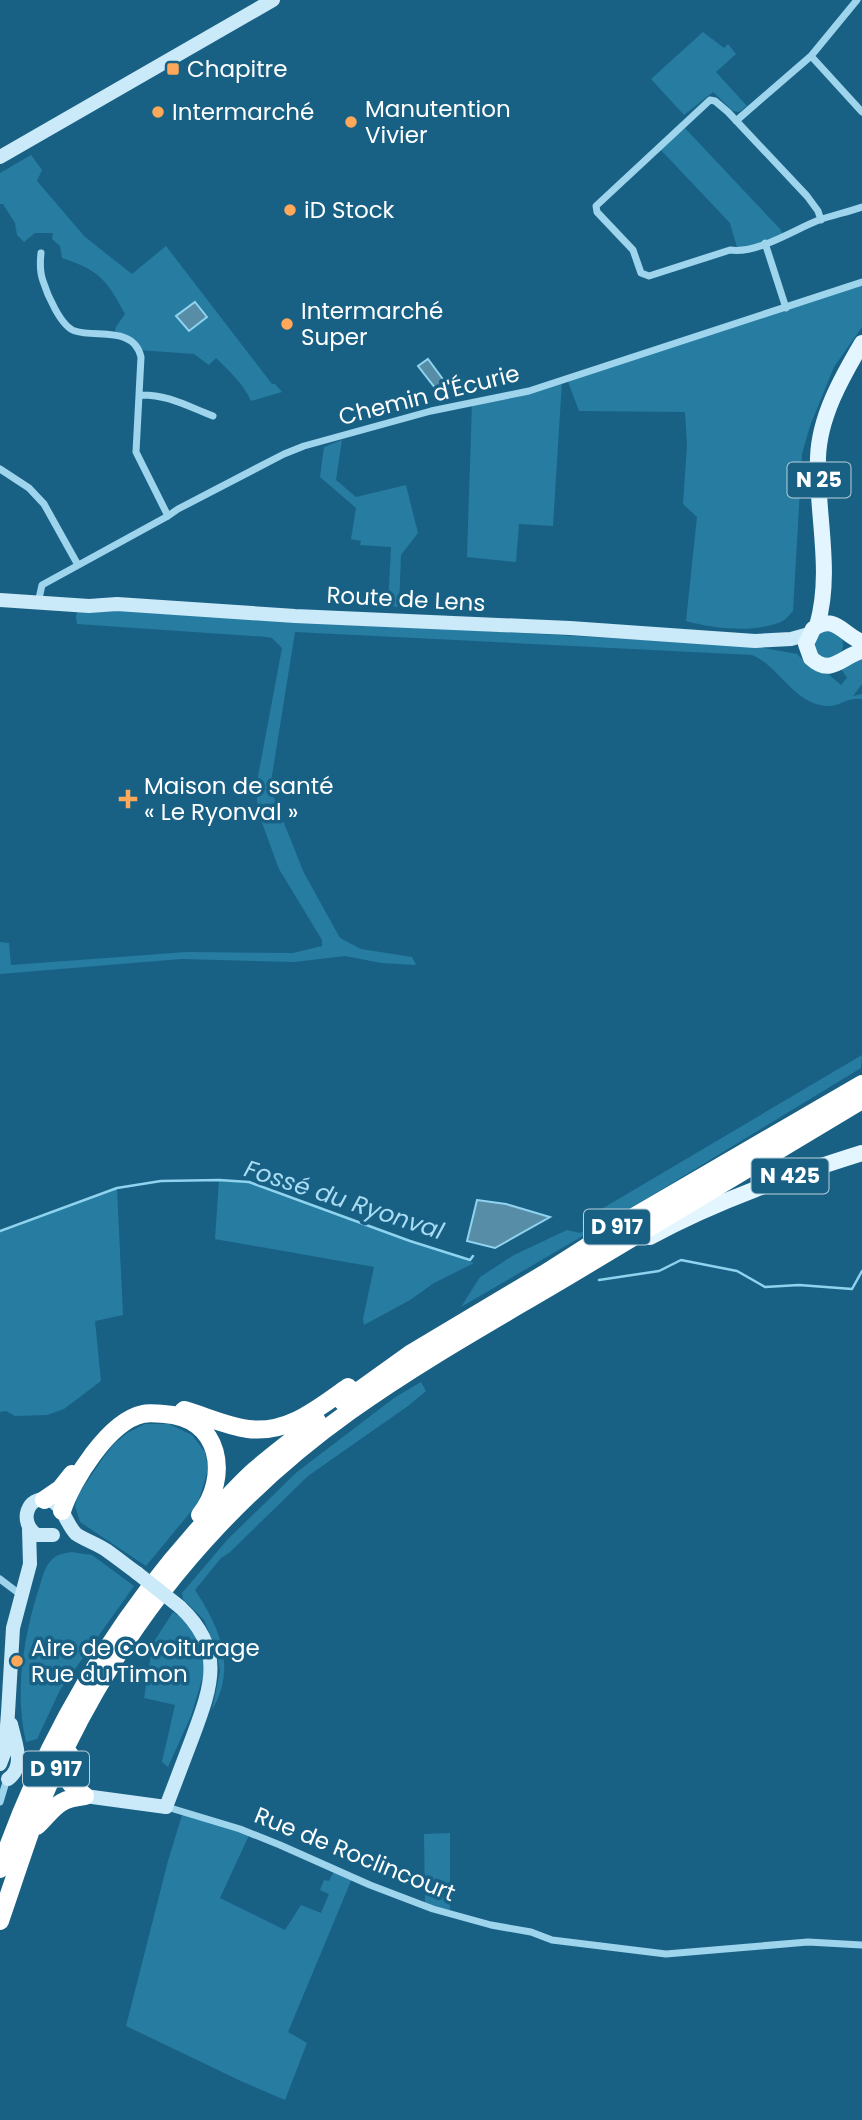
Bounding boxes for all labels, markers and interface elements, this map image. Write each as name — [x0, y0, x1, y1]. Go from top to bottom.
place label: Chapitre — [187, 53, 287, 85]
marker: Chapitre — [165, 61, 181, 77]
place label: Manutention Vivier — [365, 93, 511, 151]
place label: Intermarché — [172, 96, 314, 128]
marker: Intermarché — [150, 104, 166, 120]
marker: Manutention Vivier — [343, 114, 359, 130]
place label: iD Stock — [304, 194, 395, 226]
marker: iD Stock — [282, 202, 298, 218]
place label: Intermarché Super — [301, 295, 443, 353]
marker: Intermarché Super — [279, 316, 295, 332]
street label: Chemin d'Écurie — [335, 357, 523, 433]
road number: N 25 — [788, 462, 850, 498]
street label: Route de Lens — [326, 579, 486, 619]
place label: Maison de santé « Le Ryonval » — [144, 770, 333, 828]
marker: Maison de santé « Le Ryonval » — [118, 789, 138, 809]
water label: Fossé du Ryonval — [240, 1152, 448, 1247]
road number: N 425 — [752, 1158, 828, 1194]
road number: D 917 — [584, 1210, 650, 1244]
place label: Aire de Covoiturage Rue du Timon — [31, 1632, 260, 1690]
marker: Aire de Covoiturage Rue du Timon — [9, 1653, 25, 1669]
road number: D 917 — [23, 1752, 89, 1786]
street label: Rue de Roclincourt — [250, 1799, 460, 1909]

